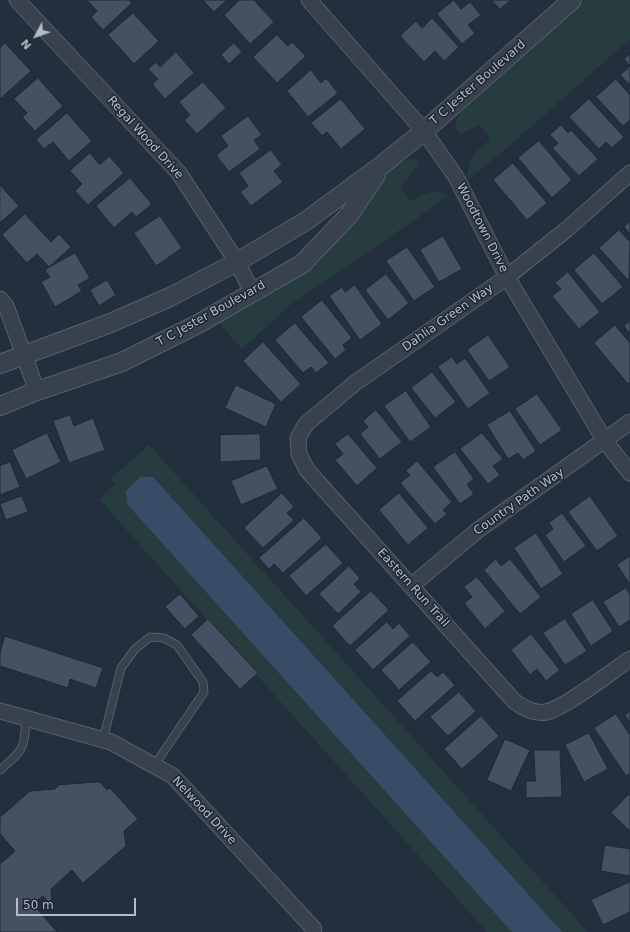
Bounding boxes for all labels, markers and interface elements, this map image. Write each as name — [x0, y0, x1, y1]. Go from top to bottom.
north arrow — [16, 16, 56, 56]
text: N — [19, 36, 34, 52]
street label: T C Jester Boulevard — [427, 38, 529, 128]
street label: Regal Wood Drive — [104, 94, 186, 182]
street label: Woodtown Drive — [453, 181, 511, 275]
street label: T C Jester Boulevard — [154, 278, 268, 350]
street label: Dahlia Green Way — [400, 281, 496, 355]
street label: Country Path Way — [471, 465, 567, 539]
street label: Eastern Run Trail — [374, 546, 452, 630]
street label: Nelwood Drive — [169, 774, 239, 848]
scale bar — [18, 890, 138, 916]
text: 50 m — [23, 898, 54, 912]

